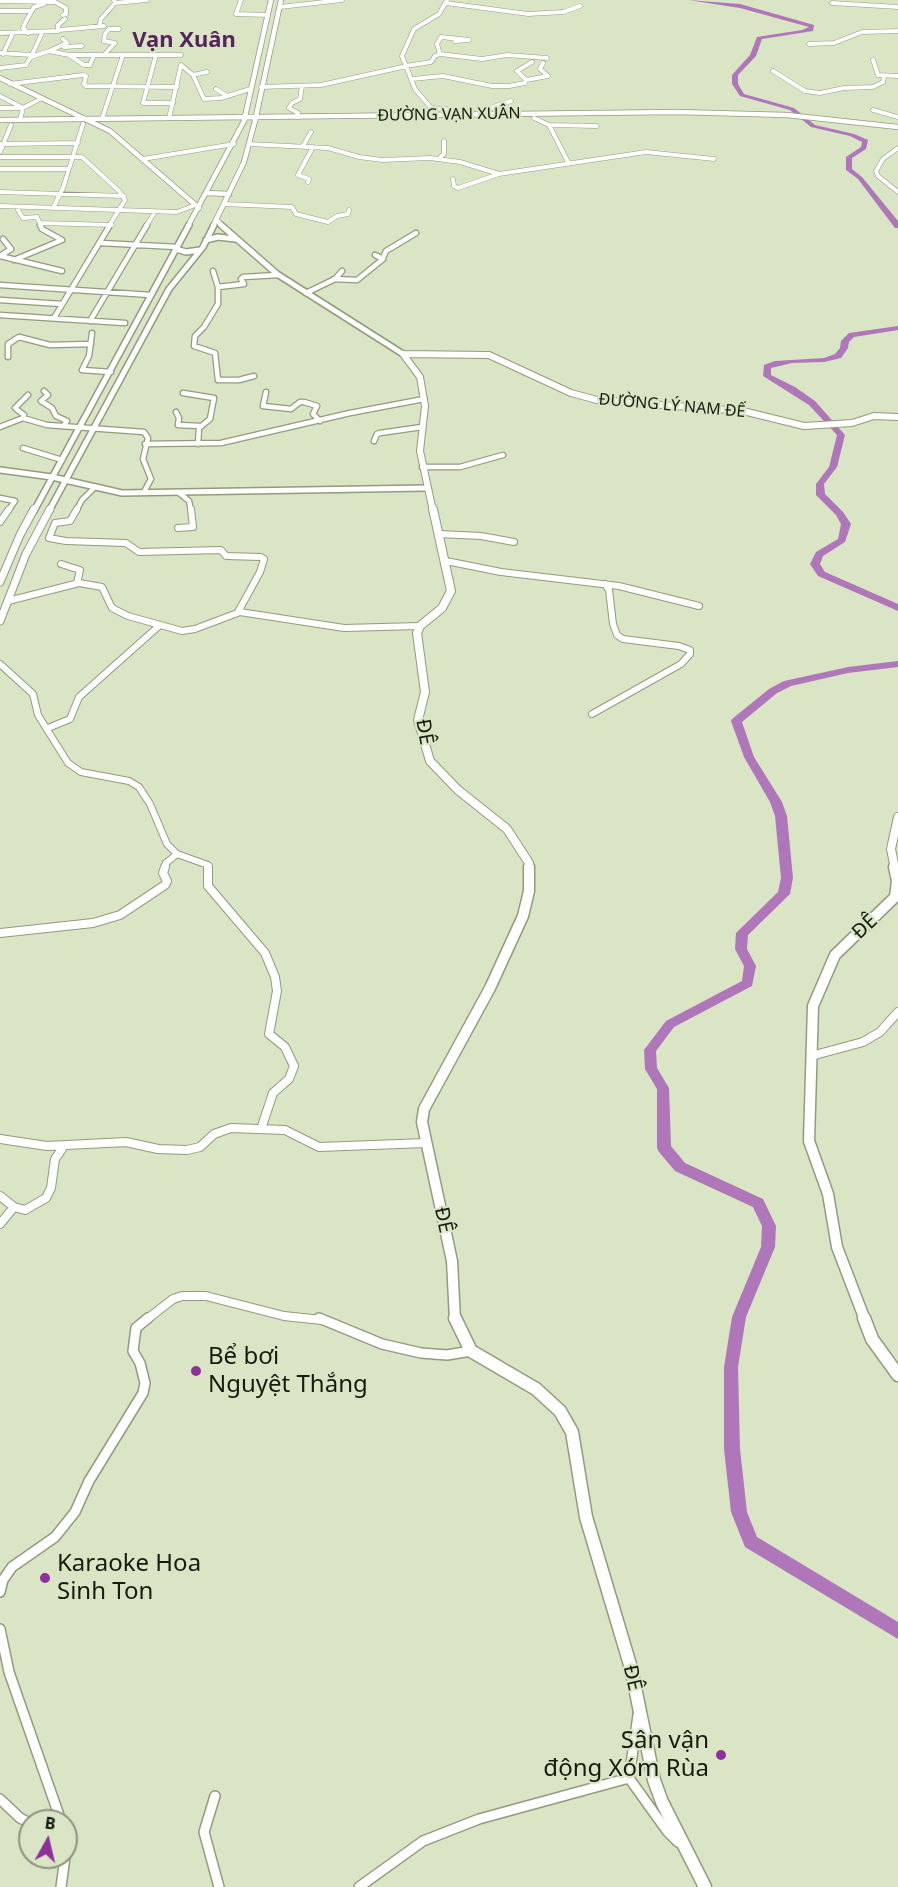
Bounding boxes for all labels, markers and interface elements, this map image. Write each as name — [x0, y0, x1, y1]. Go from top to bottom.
district label: Vạn Xuân — [132, 28, 236, 54]
street label: ĐƯỜNG VẠN XUÂN — [377, 104, 521, 126]
street label: ĐƯỜNG LÝ NAM ĐẾ — [598, 390, 746, 422]
street label: ĐÊ — [410, 717, 438, 747]
street label: ĐÊ — [847, 909, 883, 945]
street label: ĐÊ — [429, 1205, 457, 1235]
place label: Bể bơi Nguyệt Thắng — [208, 1343, 368, 1399]
marker: Bể bơi Nguyệt Thắng — [189, 1364, 203, 1378]
place label: Karaoke Hoa Sinh Ton — [57, 1550, 201, 1606]
marker: Karaoke Hoa Sinh Ton — [38, 1571, 52, 1585]
street label: ĐÊ — [617, 1663, 647, 1693]
place label: Sân vận động Xóm Rùa — [543, 1727, 709, 1783]
marker: Sân vận động Xóm Rùa — [714, 1748, 728, 1762]
north arrow — [18, 1809, 78, 1869]
text: B — [43, 1812, 57, 1835]

